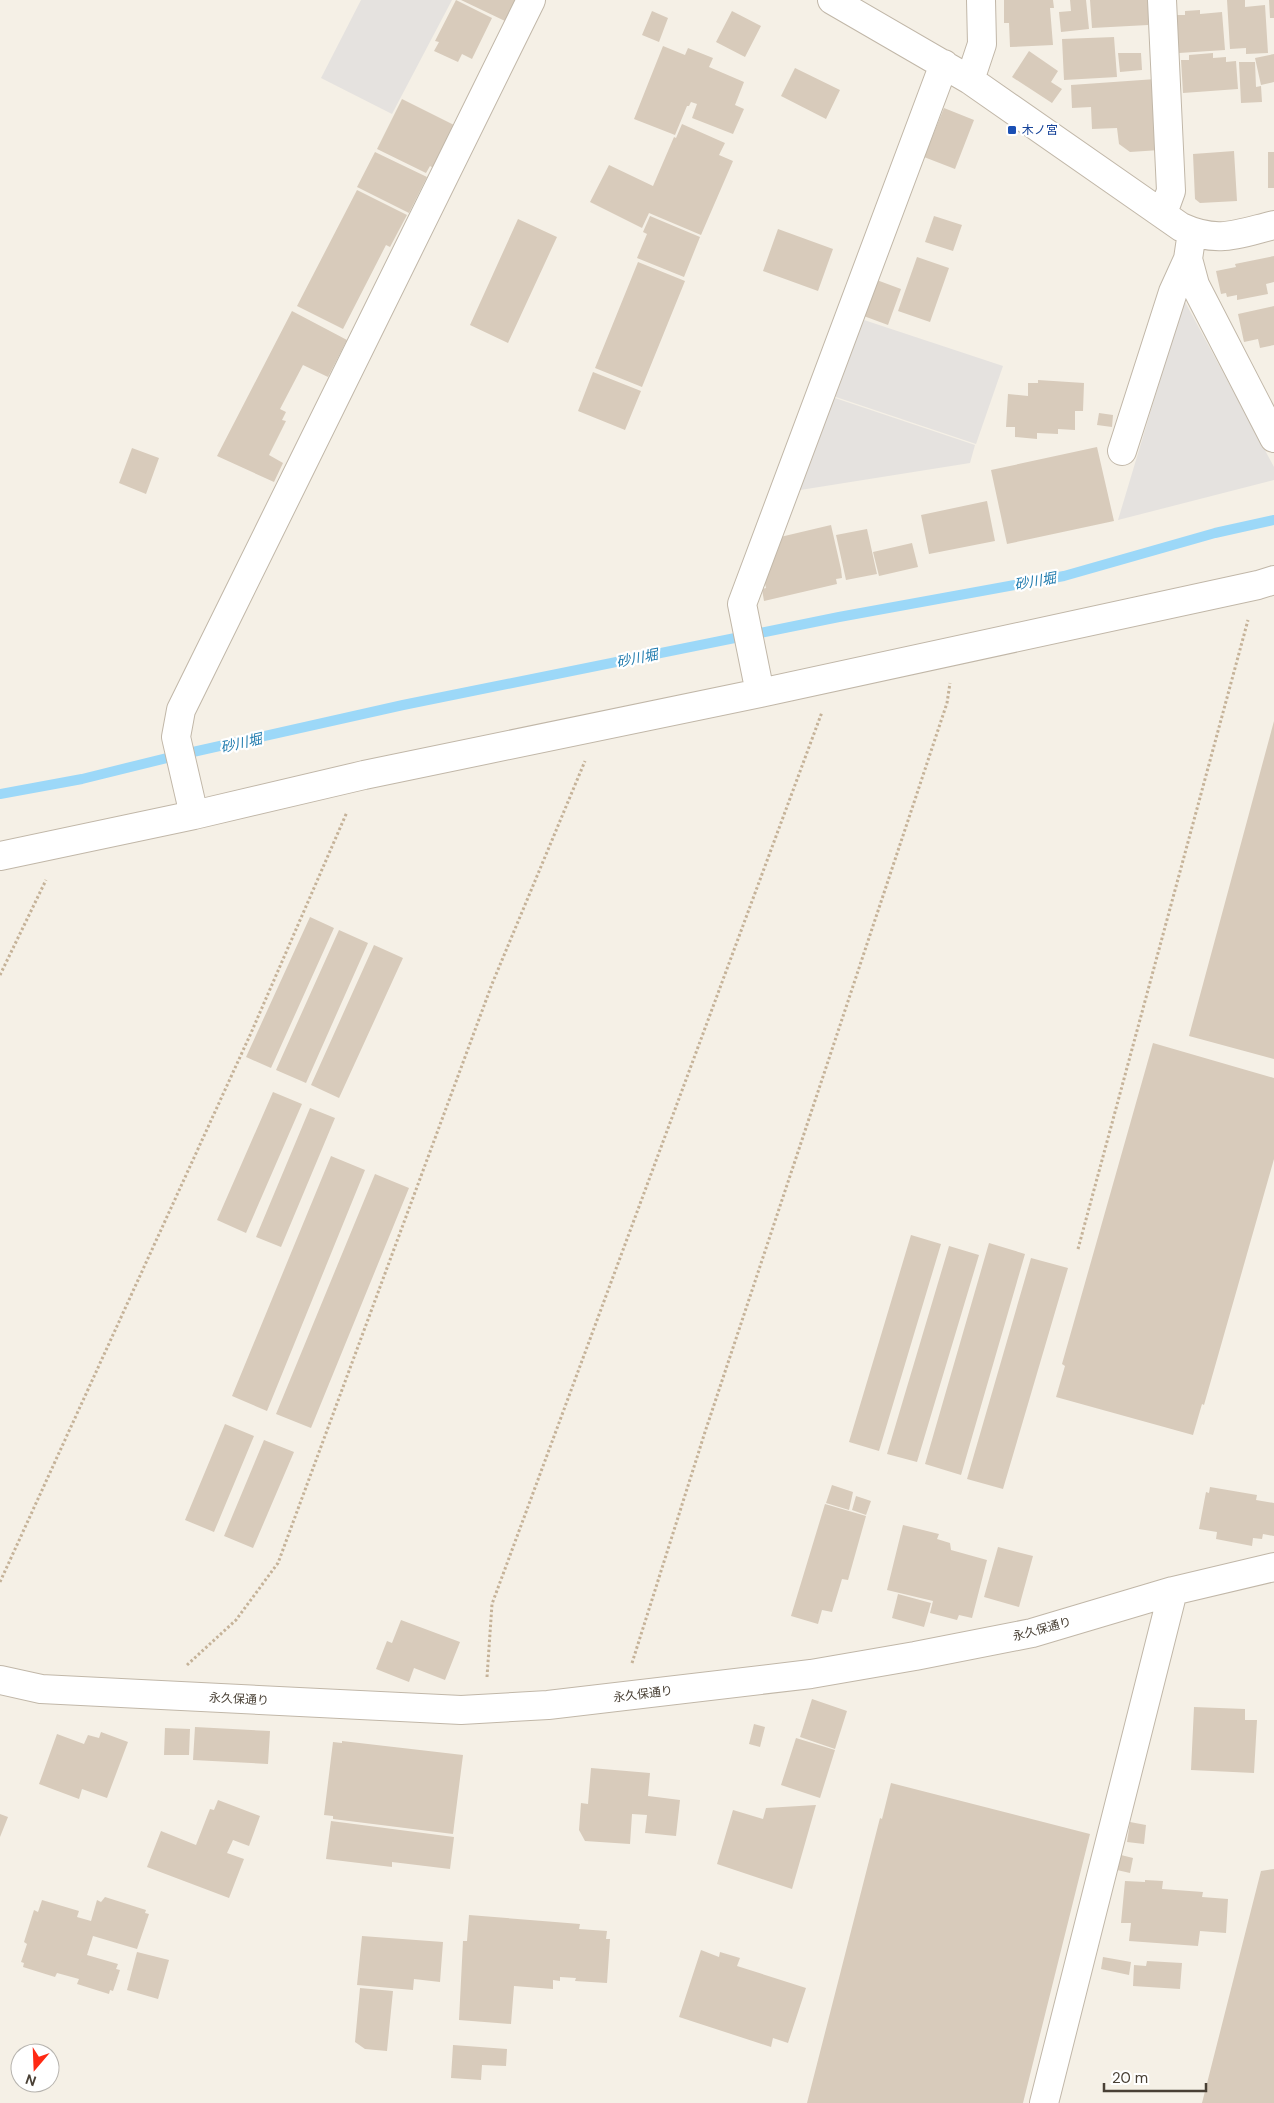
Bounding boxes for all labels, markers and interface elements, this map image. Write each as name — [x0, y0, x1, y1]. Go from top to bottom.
place label: 木ノ宮 — [1022, 122, 1058, 138]
marker: 木ノ宮 — [1006, 124, 1018, 136]
water label: 砂川堀 — [1013, 568, 1059, 594]
water label: 砂川堀 — [615, 645, 661, 671]
water label: 砂川堀 — [219, 729, 265, 756]
street label: 永久保通り — [1011, 1614, 1073, 1644]
street label: 永久保通り — [612, 1682, 674, 1706]
street label: 永久保通り — [209, 1689, 269, 1709]
north arrow — [10, 2043, 60, 2093]
scale bar — [1104, 2060, 1206, 2092]
text: 20 m — [1112, 2068, 1148, 2088]
text: N — [23, 2070, 39, 2090]

